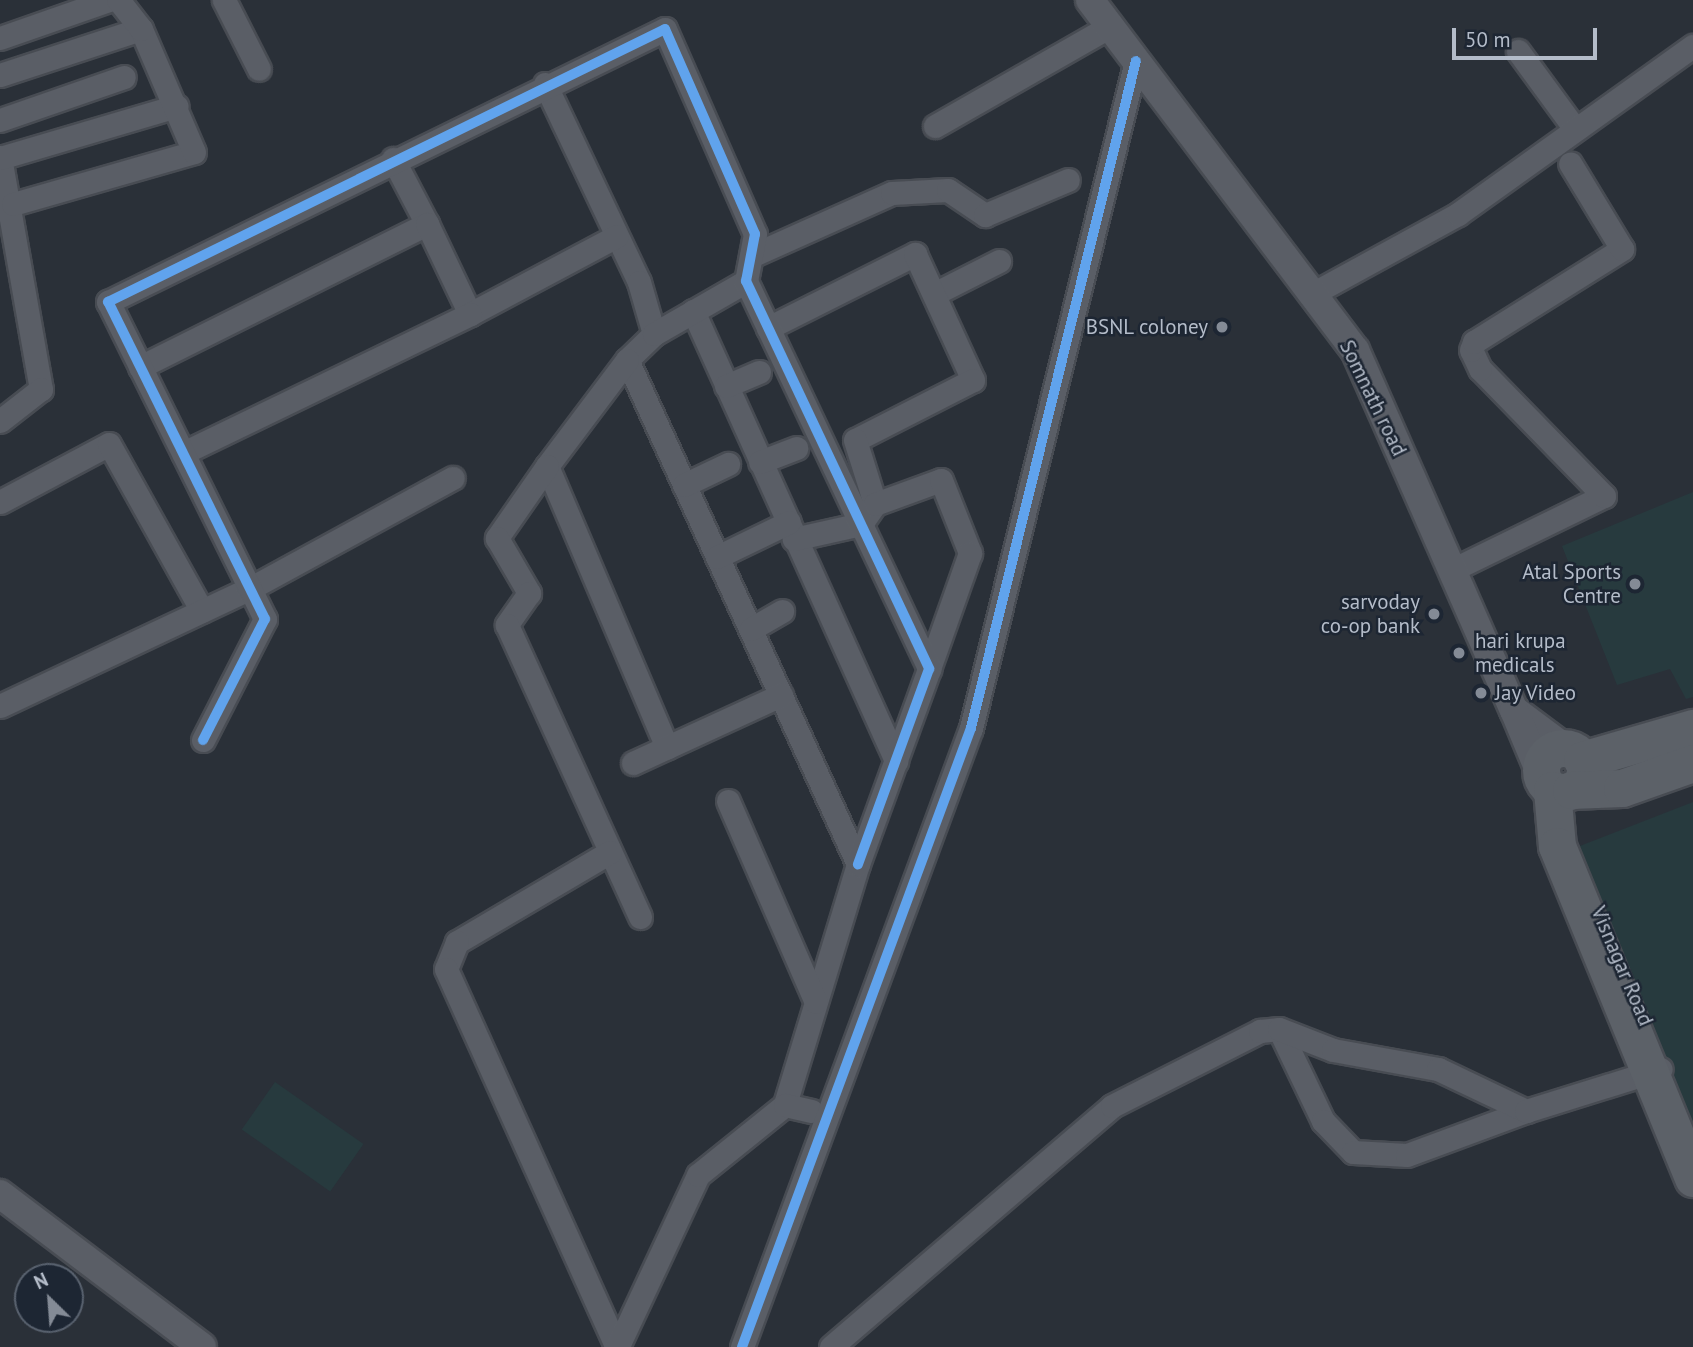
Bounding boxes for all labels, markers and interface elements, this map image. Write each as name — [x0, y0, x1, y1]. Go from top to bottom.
scale bar — [1455, 14, 1600, 58]
text: 50 m — [1465, 26, 1511, 53]
place label: BSNL coloney — [1085, 314, 1208, 340]
marker: BSNL coloney — [1214, 319, 1230, 335]
street label: Somnath road — [1334, 336, 1412, 460]
place label: Atal Sports Centre — [1522, 559, 1621, 609]
marker: Atal Sports Centre — [1627, 576, 1643, 592]
place label: sarvoday co-op bank — [1321, 589, 1420, 639]
marker: sarvoday co-op bank — [1426, 606, 1442, 622]
place label: hari krupa medicals — [1475, 628, 1566, 678]
marker: hari krupa medicals — [1449, 643, 1469, 663]
place label: Jay Video — [1495, 680, 1577, 706]
marker: Jay Video — [1473, 685, 1489, 701]
street label: Visnagar Road — [1586, 903, 1658, 1029]
north arrow — [14, 1263, 84, 1333]
text: N — [30, 1267, 52, 1294]

